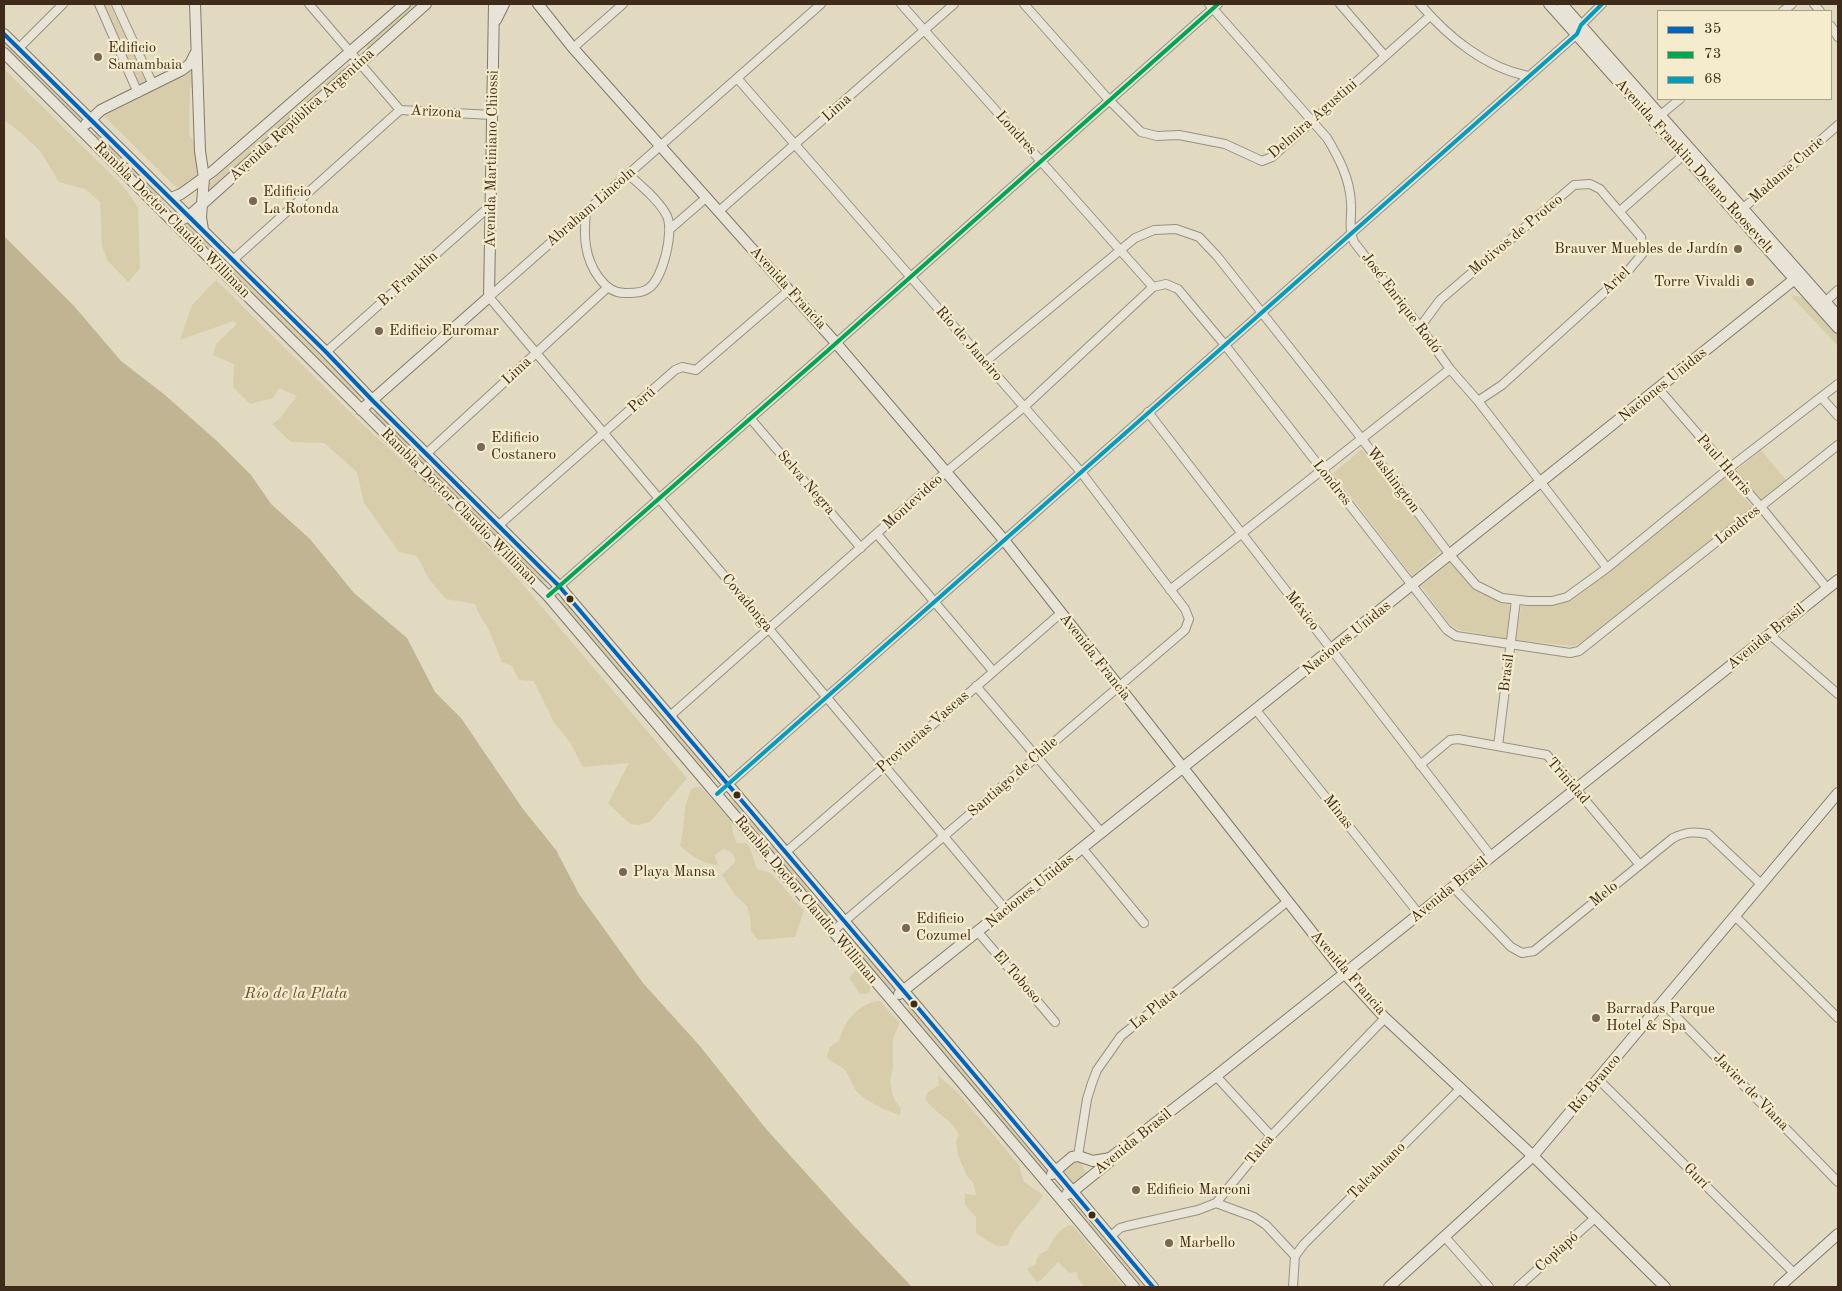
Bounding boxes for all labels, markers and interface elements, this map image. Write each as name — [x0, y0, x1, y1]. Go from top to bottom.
legend — [1657, 10, 1832, 100]
text: 35 — [1704, 22, 1721, 37]
place label: Edificio Samambaia — [108, 39, 182, 74]
street label: Avenida República Argentina — [226, 45, 378, 185]
text: 73 — [1704, 47, 1721, 62]
marker: Edificio Samambaia — [92, 51, 104, 63]
street label: Avenida Martiniano Chiossi — [481, 70, 503, 248]
text: 68 — [1704, 72, 1721, 87]
street label: Avenida Franklin Delano Roosevelt — [1611, 75, 1777, 257]
street label: Delmira Agustini — [1265, 76, 1361, 162]
street label: Lima — [819, 90, 855, 126]
street label: Arizona — [410, 102, 462, 122]
street label: Londres — [992, 107, 1040, 159]
street label: Madame Curie — [1746, 133, 1828, 207]
street label: Rambla Doctor Claudio Williman — [90, 138, 254, 302]
street label: Abraham Lincoln — [543, 163, 639, 251]
place label: Edificio La Rotonda — [263, 183, 339, 218]
street label: Motivos de Proteo — [1465, 191, 1567, 279]
marker: Edificio La Rotonda — [247, 195, 259, 207]
place label: Brauver Muebles de Jardín — [1554, 240, 1728, 258]
street label: Avenida Francia — [746, 243, 830, 333]
marker: Brauver Muebles de Jardín — [1732, 243, 1744, 255]
street label: B. Franklin — [374, 247, 442, 311]
street label: José Enrique Rodó — [1357, 249, 1445, 357]
street label: Ariel — [1598, 263, 1634, 299]
place label: Torre Vivaldi — [1654, 273, 1740, 291]
marker: Torre Vivaldi — [1744, 276, 1756, 288]
street label: Rio de Janeiro — [932, 303, 1006, 385]
place label: Edificio Euromar — [389, 322, 499, 340]
marker: Edificio Euromar — [373, 325, 385, 337]
street label: Naciones Unidas — [1615, 344, 1711, 426]
street label: Lima — [499, 353, 535, 389]
street label: Perú — [625, 383, 659, 417]
street label: Rambla Doctor Claudio Williman — [377, 425, 541, 589]
place label: Edificio Costanero — [491, 429, 556, 464]
street label: Paul Harris — [1693, 431, 1755, 499]
marker: Edificio Costanero — [475, 441, 487, 453]
street label: Washington — [1362, 443, 1424, 517]
street label: Selva Negra — [773, 447, 839, 519]
street label: Londres — [1309, 457, 1355, 509]
street label: Montevideo — [879, 470, 947, 534]
street label: Londres — [1712, 501, 1764, 549]
street label: Covadonga — [717, 570, 777, 636]
street label: México — [1281, 588, 1323, 634]
unlabelled marker — [565, 594, 575, 604]
street label: Naciones Unidas — [1299, 597, 1395, 679]
street label: Avenida Brasil — [1724, 600, 1808, 674]
street label: Avenida Francia — [1055, 610, 1135, 704]
street label: Brasil — [1496, 653, 1518, 693]
street label: Provincias Vascas — [873, 687, 973, 777]
street label: Santiago de Chile — [964, 733, 1062, 821]
street label: Trinidad — [1543, 754, 1593, 808]
unlabelled marker — [732, 790, 742, 800]
street label: Minas — [1319, 791, 1357, 833]
street label: Rambla Doctor Claudio Williman — [730, 812, 882, 988]
street label: Naciones Unidas — [982, 850, 1078, 932]
street label: Avenida Brasil — [1407, 853, 1491, 927]
place label: Playa Mansa — [633, 863, 715, 881]
marker: Playa Mansa — [617, 866, 629, 878]
street label: Melo — [1586, 877, 1622, 911]
place label: Edificio Cozumel — [916, 910, 971, 945]
marker: Edificio Cozumel — [900, 922, 912, 934]
street label: Avenida Francia — [1306, 927, 1390, 1019]
street label: El Toboso — [989, 947, 1045, 1007]
water label: Río de la Plata — [244, 984, 348, 1004]
street label: La Plata — [1127, 984, 1181, 1034]
unlabelled marker — [909, 999, 919, 1009]
place label: Barradas Parque Hotel & Spa — [1606, 1000, 1715, 1035]
marker: Barradas Parque Hotel & Spa — [1590, 1012, 1602, 1024]
street label: Javier de Viana — [1709, 1049, 1793, 1135]
street label: Río Branco — [1565, 1050, 1625, 1118]
street label: Avenida Brasil — [1091, 1105, 1175, 1179]
street label: Talca — [1242, 1131, 1278, 1169]
street label: Talcahuano — [1344, 1138, 1410, 1204]
street label: Gurí — [1679, 1159, 1713, 1193]
place label: Edificio Marconi — [1146, 1181, 1251, 1199]
marker: Edificio Marconi — [1130, 1184, 1142, 1196]
unlabelled marker — [1087, 1210, 1097, 1220]
street label: Copiapó — [1532, 1228, 1582, 1276]
place label: Marbello — [1179, 1234, 1235, 1252]
marker: Marbello — [1163, 1237, 1175, 1249]

